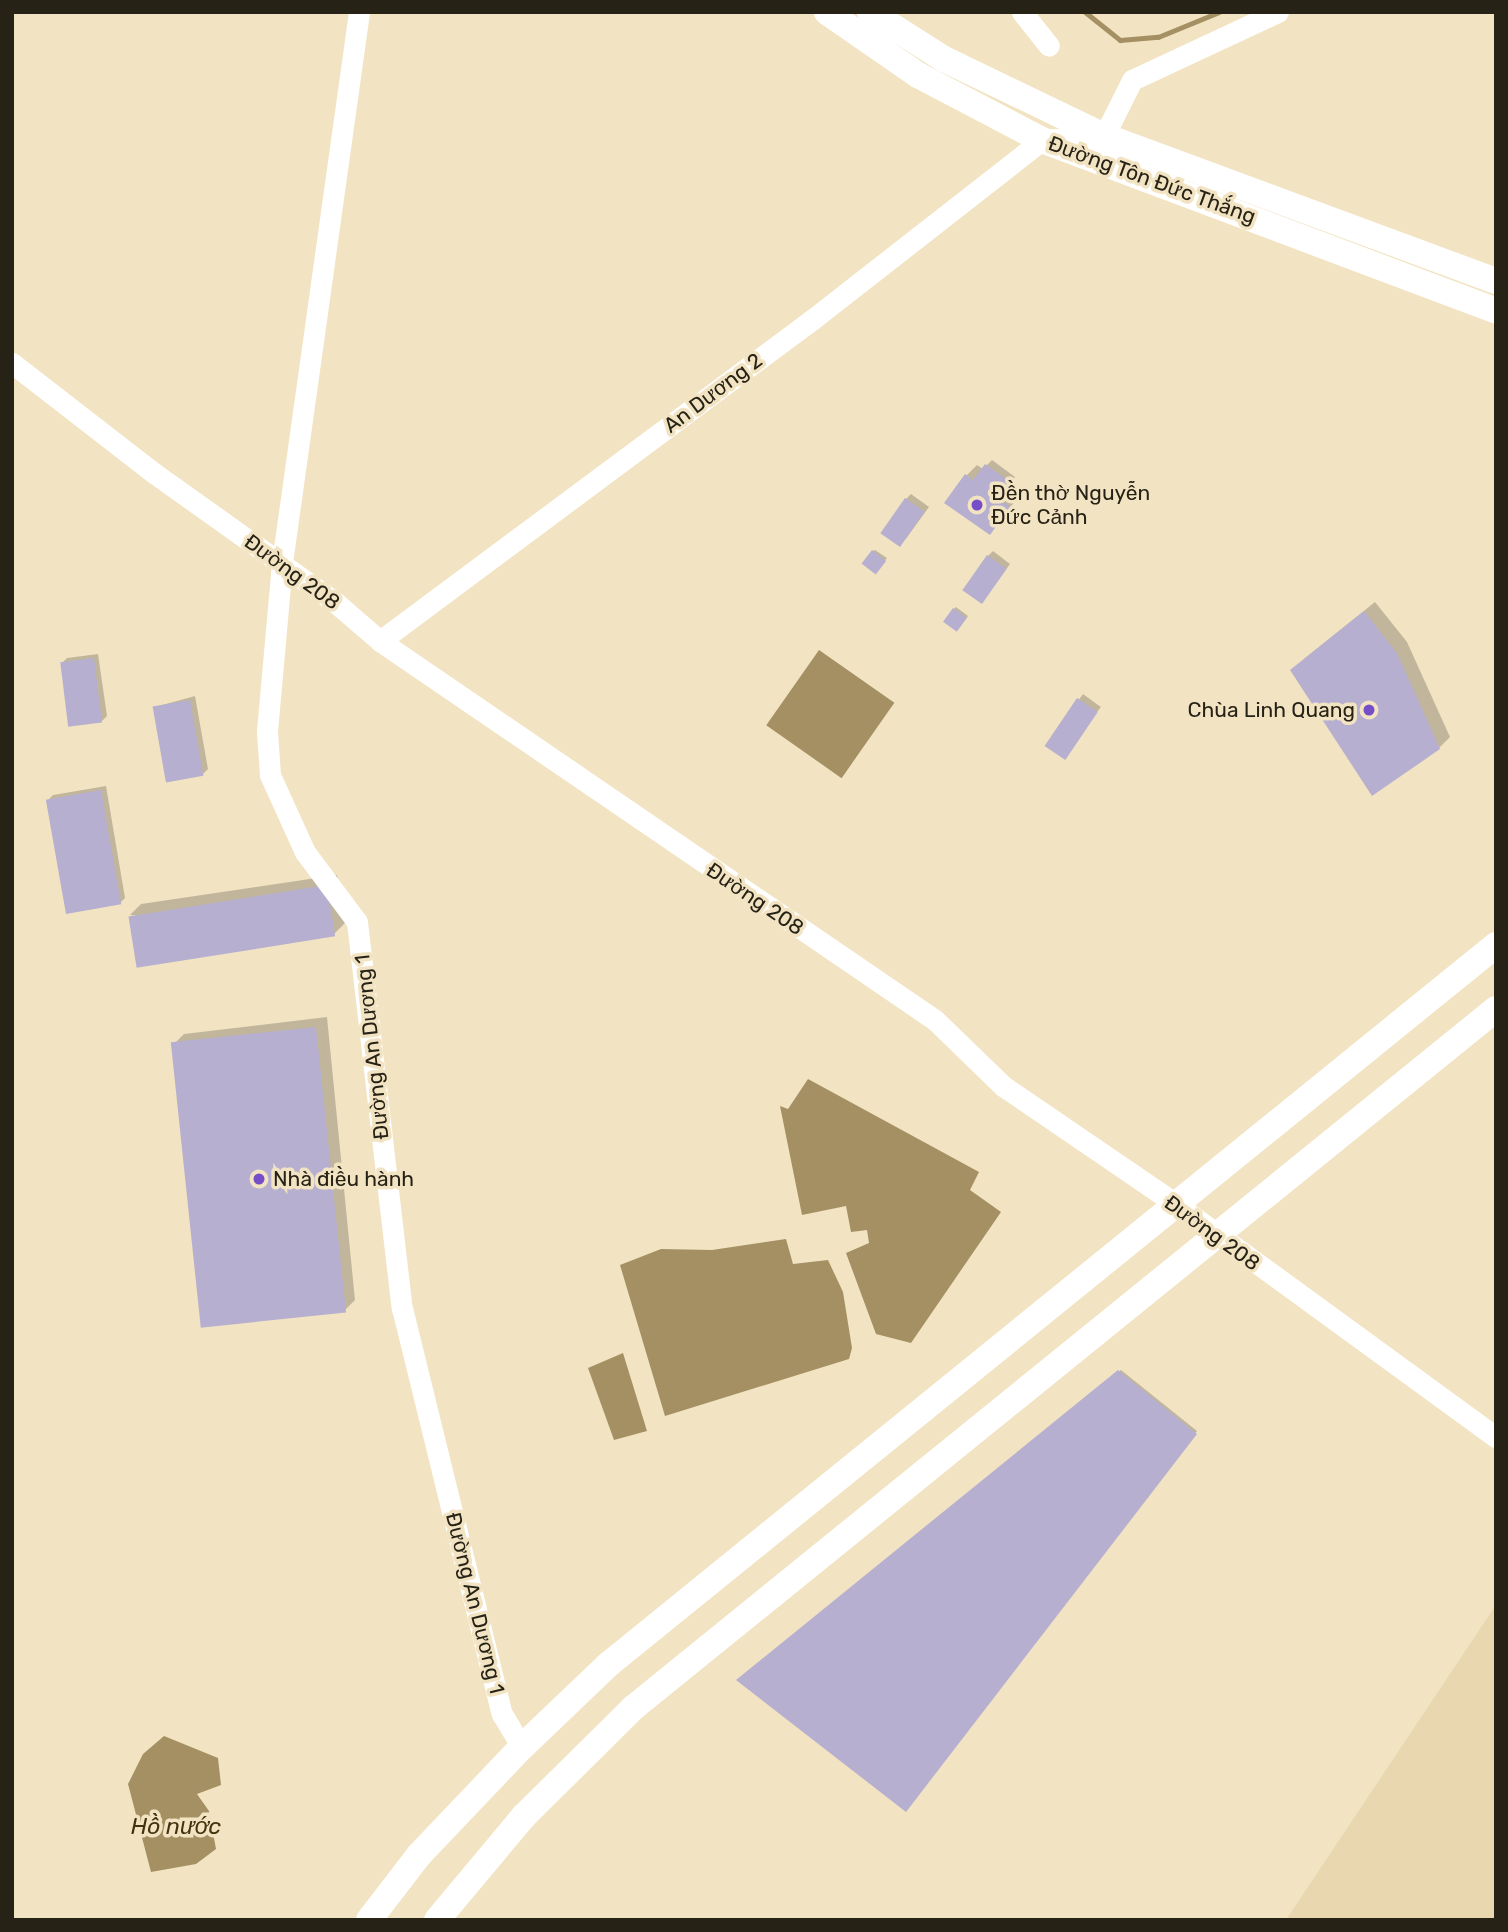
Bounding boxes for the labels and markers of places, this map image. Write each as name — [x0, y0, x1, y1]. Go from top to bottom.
place label: Đền thờ Nguyễn Đức Cảnh — [991, 480, 1151, 530]
marker: Đền thờ Nguyễn Đức Cảnh — [969, 497, 985, 513]
place label: Chùa Linh Quang — [1188, 697, 1355, 723]
marker: Chùa Linh Quang — [1361, 702, 1377, 718]
place label: Nhà điều hành — [273, 1166, 414, 1192]
marker: Nhà điều hành — [251, 1171, 267, 1187]

